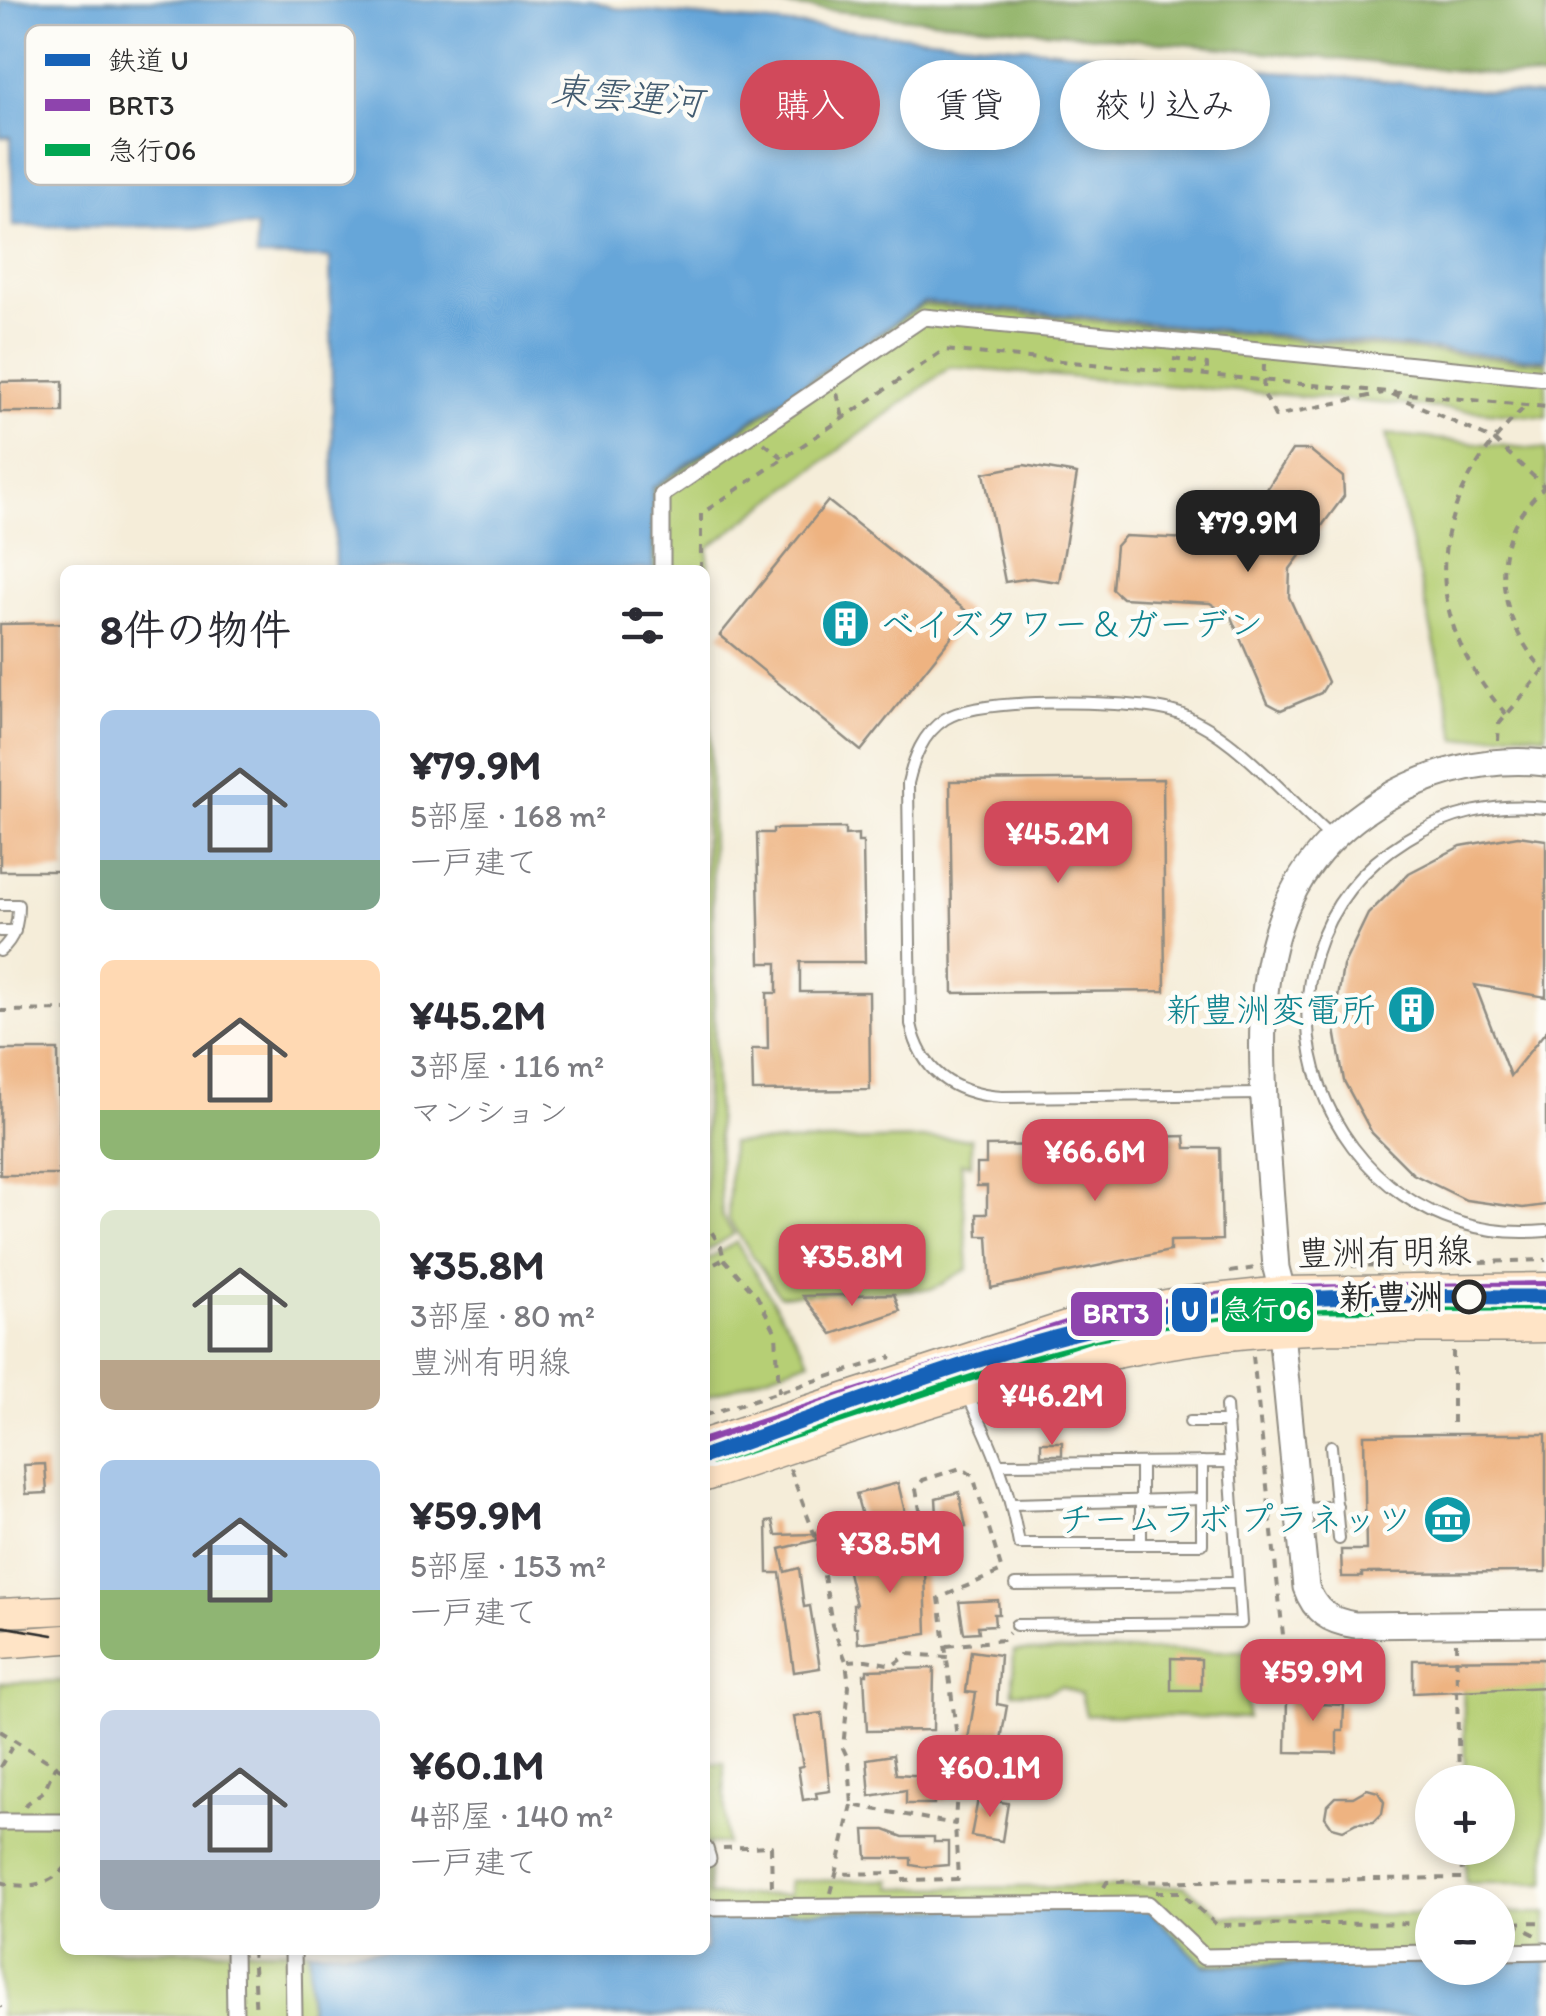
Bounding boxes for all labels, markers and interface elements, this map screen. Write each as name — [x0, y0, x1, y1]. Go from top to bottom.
legend — [25, 25, 355, 185]
text: 鉄道 U — [108, 43, 189, 77]
chip: 購入 — [740, 60, 880, 150]
chip: 賃貸 — [900, 60, 1040, 150]
chip: 絞り込み — [1060, 60, 1270, 150]
water label: 東雲運河 — [549, 66, 710, 126]
text: BRT3 — [108, 88, 174, 122]
text: 急行06 — [108, 133, 196, 167]
pin: ¥79.9M — [1167, 490, 1329, 575]
text: ¥79.9M — [1198, 503, 1298, 541]
icon: filters — [615, 598, 670, 653]
building icon: ベイズタワー＆ガーデン — [819, 598, 871, 650]
place label: ベイズタワー＆ガーデン — [880, 603, 1264, 645]
text: 8件の物件 — [100, 604, 291, 655]
text: ¥79.9M — [410, 739, 542, 790]
icon: home — [180, 750, 300, 870]
text: 5部屋 · 168 m² — [410, 797, 606, 835]
pin: ¥45.2M — [977, 801, 1139, 886]
text: ¥45.2M — [1006, 814, 1110, 852]
text: 一戸建て — [410, 843, 538, 881]
building icon: 新豊洲変電所 — [1385, 984, 1437, 1036]
text: ¥45.2M — [410, 989, 546, 1040]
place label: 新豊洲変電所 — [1166, 989, 1376, 1031]
icon: home — [180, 1000, 300, 1120]
text: 3部屋 · 116 m² — [410, 1047, 604, 1085]
text: マンション — [410, 1093, 569, 1131]
pin: ¥66.6M — [1014, 1119, 1176, 1204]
text: ¥66.6M — [1044, 1132, 1146, 1170]
pin: ¥35.8M — [771, 1224, 933, 1309]
street label: 豊洲有明線 — [1296, 1229, 1472, 1275]
text: ¥35.8M — [801, 1237, 903, 1275]
text: ¥35.8M — [410, 1239, 545, 1290]
icon: home — [180, 1250, 300, 1370]
place label: 新豊洲 — [1339, 1276, 1444, 1318]
marker: 新豊洲 — [1453, 1281, 1485, 1313]
line badge: U — [1170, 1286, 1209, 1334]
line badge: 急行06 — [1220, 1286, 1315, 1334]
line badge: BRT3 — [1069, 1290, 1164, 1338]
text: 急行06 — [1223, 1292, 1311, 1326]
text: U — [1181, 1293, 1199, 1327]
text: BRT3 — [1083, 1296, 1149, 1330]
text: 3部屋 · 80 m² — [410, 1297, 595, 1335]
text: 豊洲有明線 — [410, 1343, 570, 1381]
pin: ¥46.2M — [971, 1363, 1133, 1448]
text: ¥46.2M — [1000, 1376, 1104, 1414]
text: ¥59.9M — [410, 1489, 543, 1540]
museum icon: チームラボ プラネッツ — [1421, 1493, 1473, 1545]
place label: チームラボ プラネッツ — [1058, 1498, 1412, 1540]
icon: home — [180, 1500, 300, 1620]
pin: ¥38.5M — [809, 1511, 971, 1596]
text: ¥38.5M — [839, 1524, 941, 1562]
text: 5部屋 · 153 m² — [410, 1547, 606, 1585]
text: 一戸建て — [410, 1593, 538, 1631]
pin: ¥59.9M — [1232, 1639, 1394, 1724]
text: ¥59.9M — [1262, 1652, 1364, 1690]
pin: ¥60.1M — [909, 1735, 1071, 1820]
text: ¥60.1M — [410, 1739, 544, 1790]
text: ¥60.1M — [939, 1748, 1041, 1786]
icon: home — [180, 1750, 300, 1870]
map controls — [1415, 1765, 1515, 1985]
button: + — [1415, 1765, 1515, 1865]
text: 4部屋 · 140 m² — [410, 1797, 613, 1835]
text: 一戸建て — [410, 1843, 538, 1881]
button: − — [1415, 1885, 1515, 1985]

